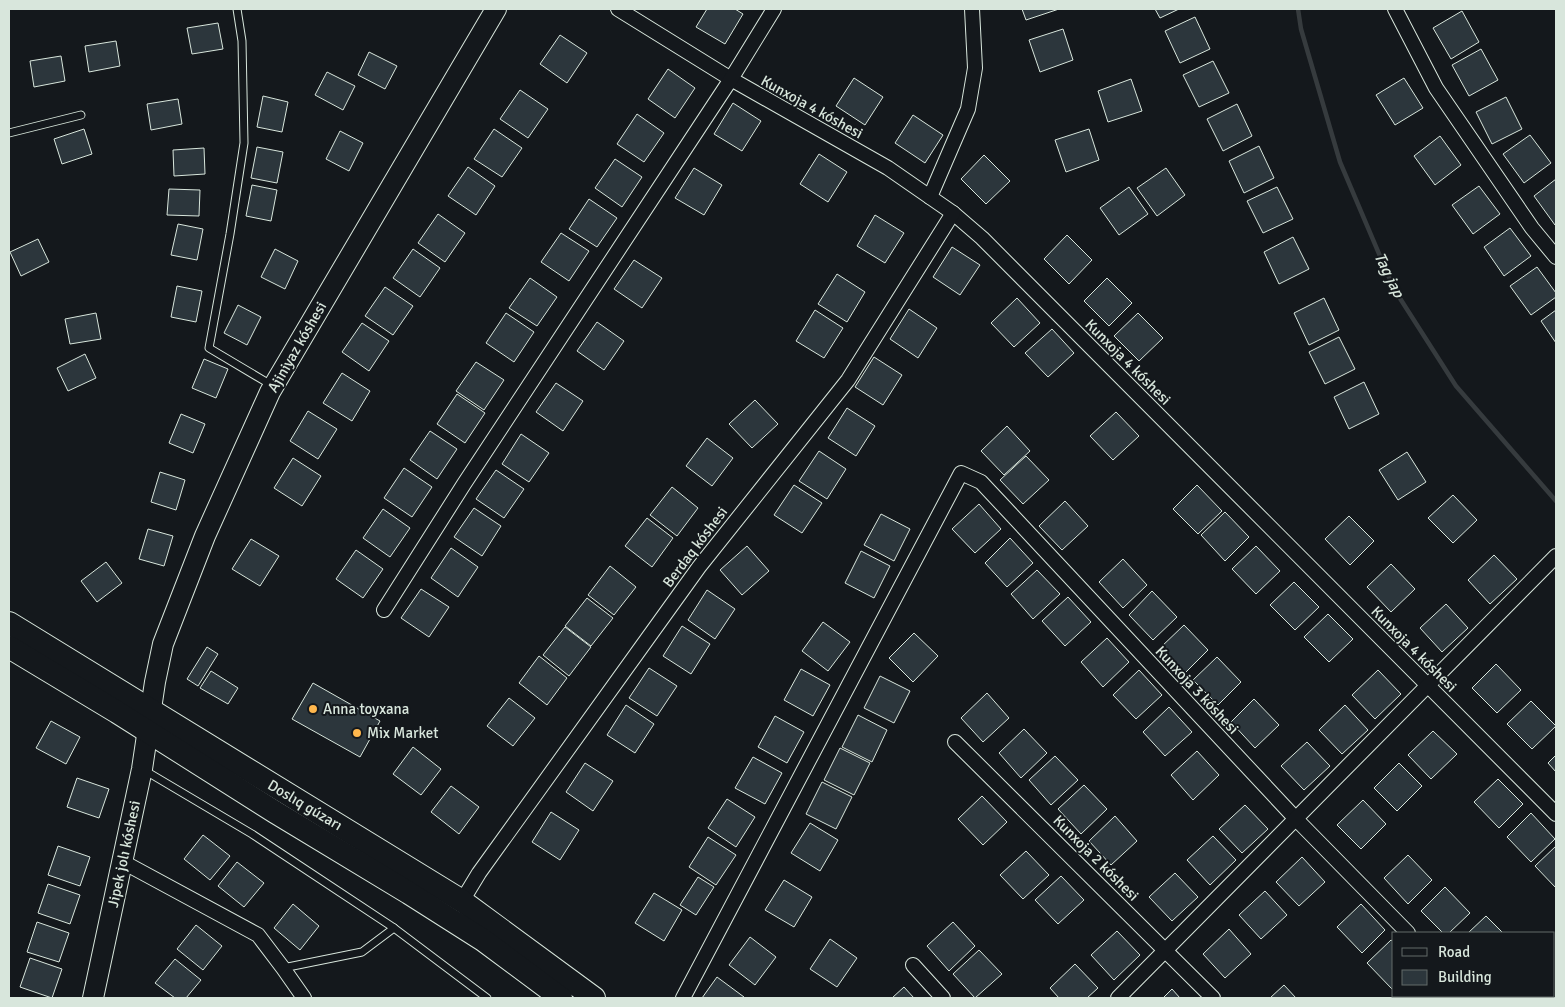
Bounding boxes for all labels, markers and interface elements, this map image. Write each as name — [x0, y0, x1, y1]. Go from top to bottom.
street label: Kunxoja 4 kóshesi — [758, 72, 866, 142]
water label: Tag jap — [1370, 249, 1409, 302]
street label: Ajiniyaz kóshesi — [264, 298, 330, 396]
street label: Kunxoja 4 kóshesi — [1081, 315, 1175, 409]
street label: Berdaq kóshesi — [659, 503, 731, 591]
street label: Kunxoja 4 kóshesi — [1367, 602, 1461, 696]
street label: Kunxoja 3 kóshesi — [1152, 642, 1242, 738]
place label: Anna toyxana — [323, 700, 409, 718]
marker: Anna toyxana — [307, 703, 319, 715]
place label: Mix Market — [367, 724, 439, 742]
marker: Mix Market — [351, 727, 363, 739]
street label: Doslıq gúzarı — [264, 776, 346, 834]
street label: Jipek jolı kóshesi — [104, 799, 144, 909]
street label: Kunxoja 2 kóshesi — [1049, 811, 1143, 905]
legend — [1392, 932, 1555, 997]
text: Road — [1438, 943, 1470, 961]
text: Building — [1438, 968, 1492, 986]

